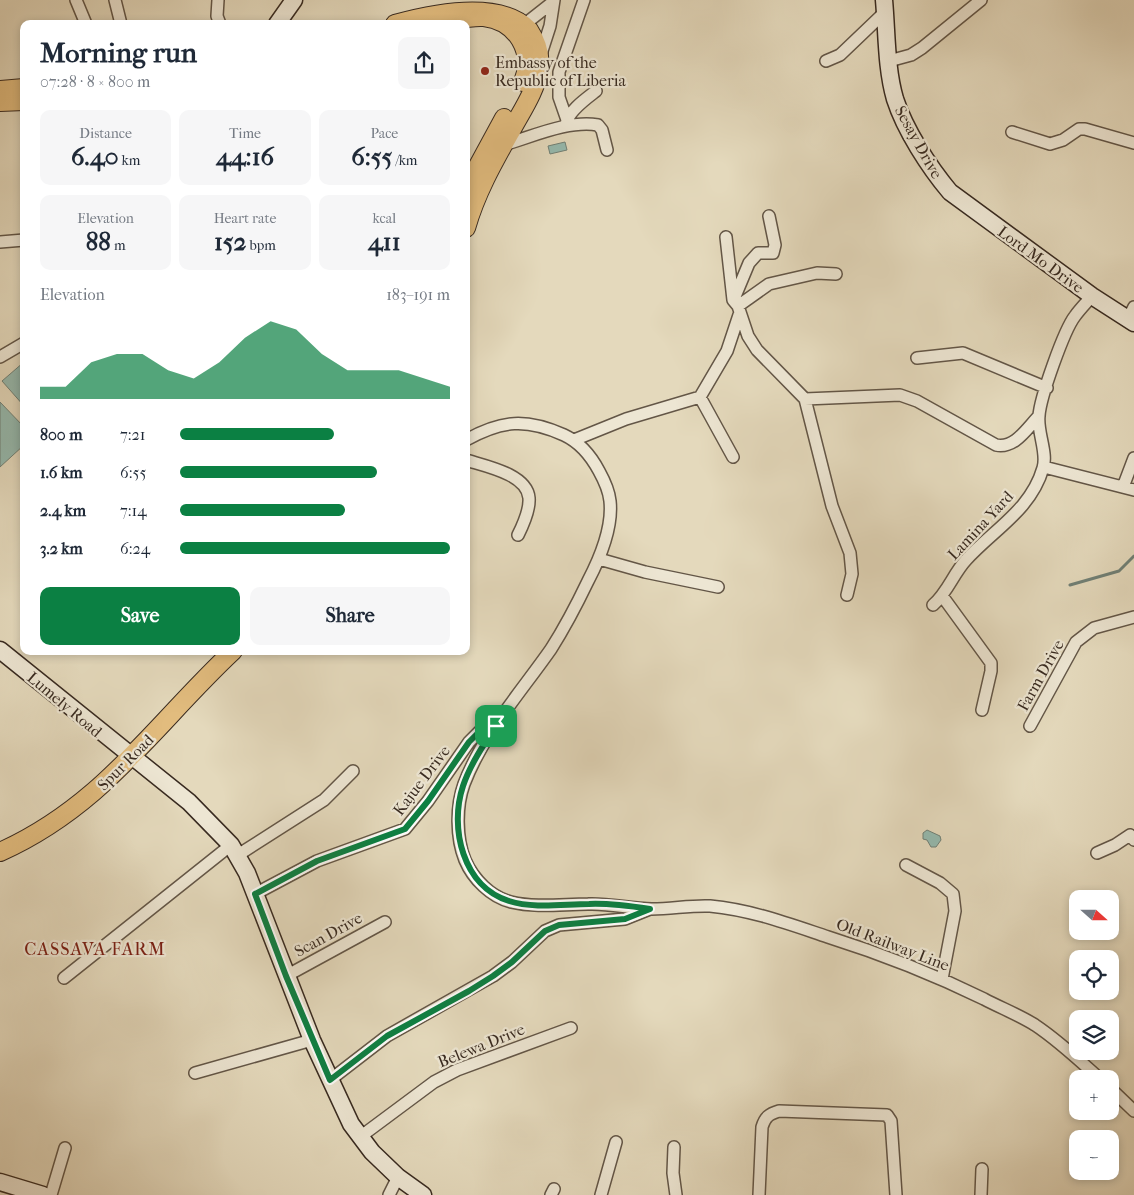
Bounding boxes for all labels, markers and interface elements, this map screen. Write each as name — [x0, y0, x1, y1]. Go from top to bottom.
text: Morning run — [40, 36, 197, 69]
button: share — [398, 37, 450, 89]
place label: Embassy of the Republic of Liberia — [495, 53, 626, 90]
marker: Embassy of the Republic of Liberia — [479, 65, 491, 77]
text: 07:28 · 8 × 800 m — [40, 72, 150, 91]
street label: Sesay Drive — [891, 103, 946, 182]
text: Distance — [79, 125, 132, 142]
text: Time — [229, 125, 261, 142]
text: Pace — [370, 125, 398, 142]
text: 6.40 — [71, 142, 119, 171]
text: 44:16 — [216, 142, 274, 171]
text: 6:55 — [351, 142, 392, 171]
text: km — [119, 152, 140, 169]
text: /km — [392, 152, 417, 169]
text: Elevation — [77, 210, 134, 227]
text: Heart rate — [214, 210, 276, 227]
text: kcal — [373, 210, 396, 227]
street label: Lord Mo Drive — [994, 222, 1087, 297]
text: 88 — [86, 227, 111, 256]
text: 152 — [214, 227, 246, 256]
text: 411 — [368, 227, 401, 256]
text: m — [111, 237, 126, 254]
text: bpm — [246, 237, 276, 254]
text: Elevation — [40, 285, 105, 304]
text: 183–191 m — [386, 285, 450, 304]
text: 800 m — [40, 425, 82, 444]
text: 7:21 — [120, 425, 146, 444]
text: 1.6 km — [40, 463, 82, 482]
text: 6:55 — [120, 463, 146, 482]
street label: Lamina Yard — [944, 487, 1017, 564]
text: 2.4 km — [40, 501, 86, 520]
text: 7:14 — [120, 501, 147, 520]
text: 3.2 km — [40, 539, 83, 558]
text: 6:24 — [120, 539, 150, 558]
button: Save — [40, 587, 240, 645]
button: Share — [250, 587, 450, 645]
street label: Farm Drive — [1013, 636, 1068, 714]
street label: Lumely Road — [24, 668, 106, 741]
pin — [475, 705, 517, 747]
icon: arrive — [482, 712, 510, 740]
street label: Spur Road — [93, 730, 158, 794]
street label: Kajue Drive — [389, 741, 454, 819]
north arrow — [1069, 890, 1119, 940]
map controls — [1069, 890, 1119, 1180]
street label: Scan Drive — [291, 908, 366, 961]
street label: Old Railway Line — [834, 914, 952, 975]
district label: CASSAVA FARM — [24, 939, 166, 960]
button: locate — [1069, 950, 1119, 1000]
button: layers — [1069, 1010, 1119, 1060]
street label: Belewa Drive — [435, 1019, 527, 1071]
button: + — [1069, 1070, 1119, 1120]
button: − — [1069, 1130, 1119, 1180]

